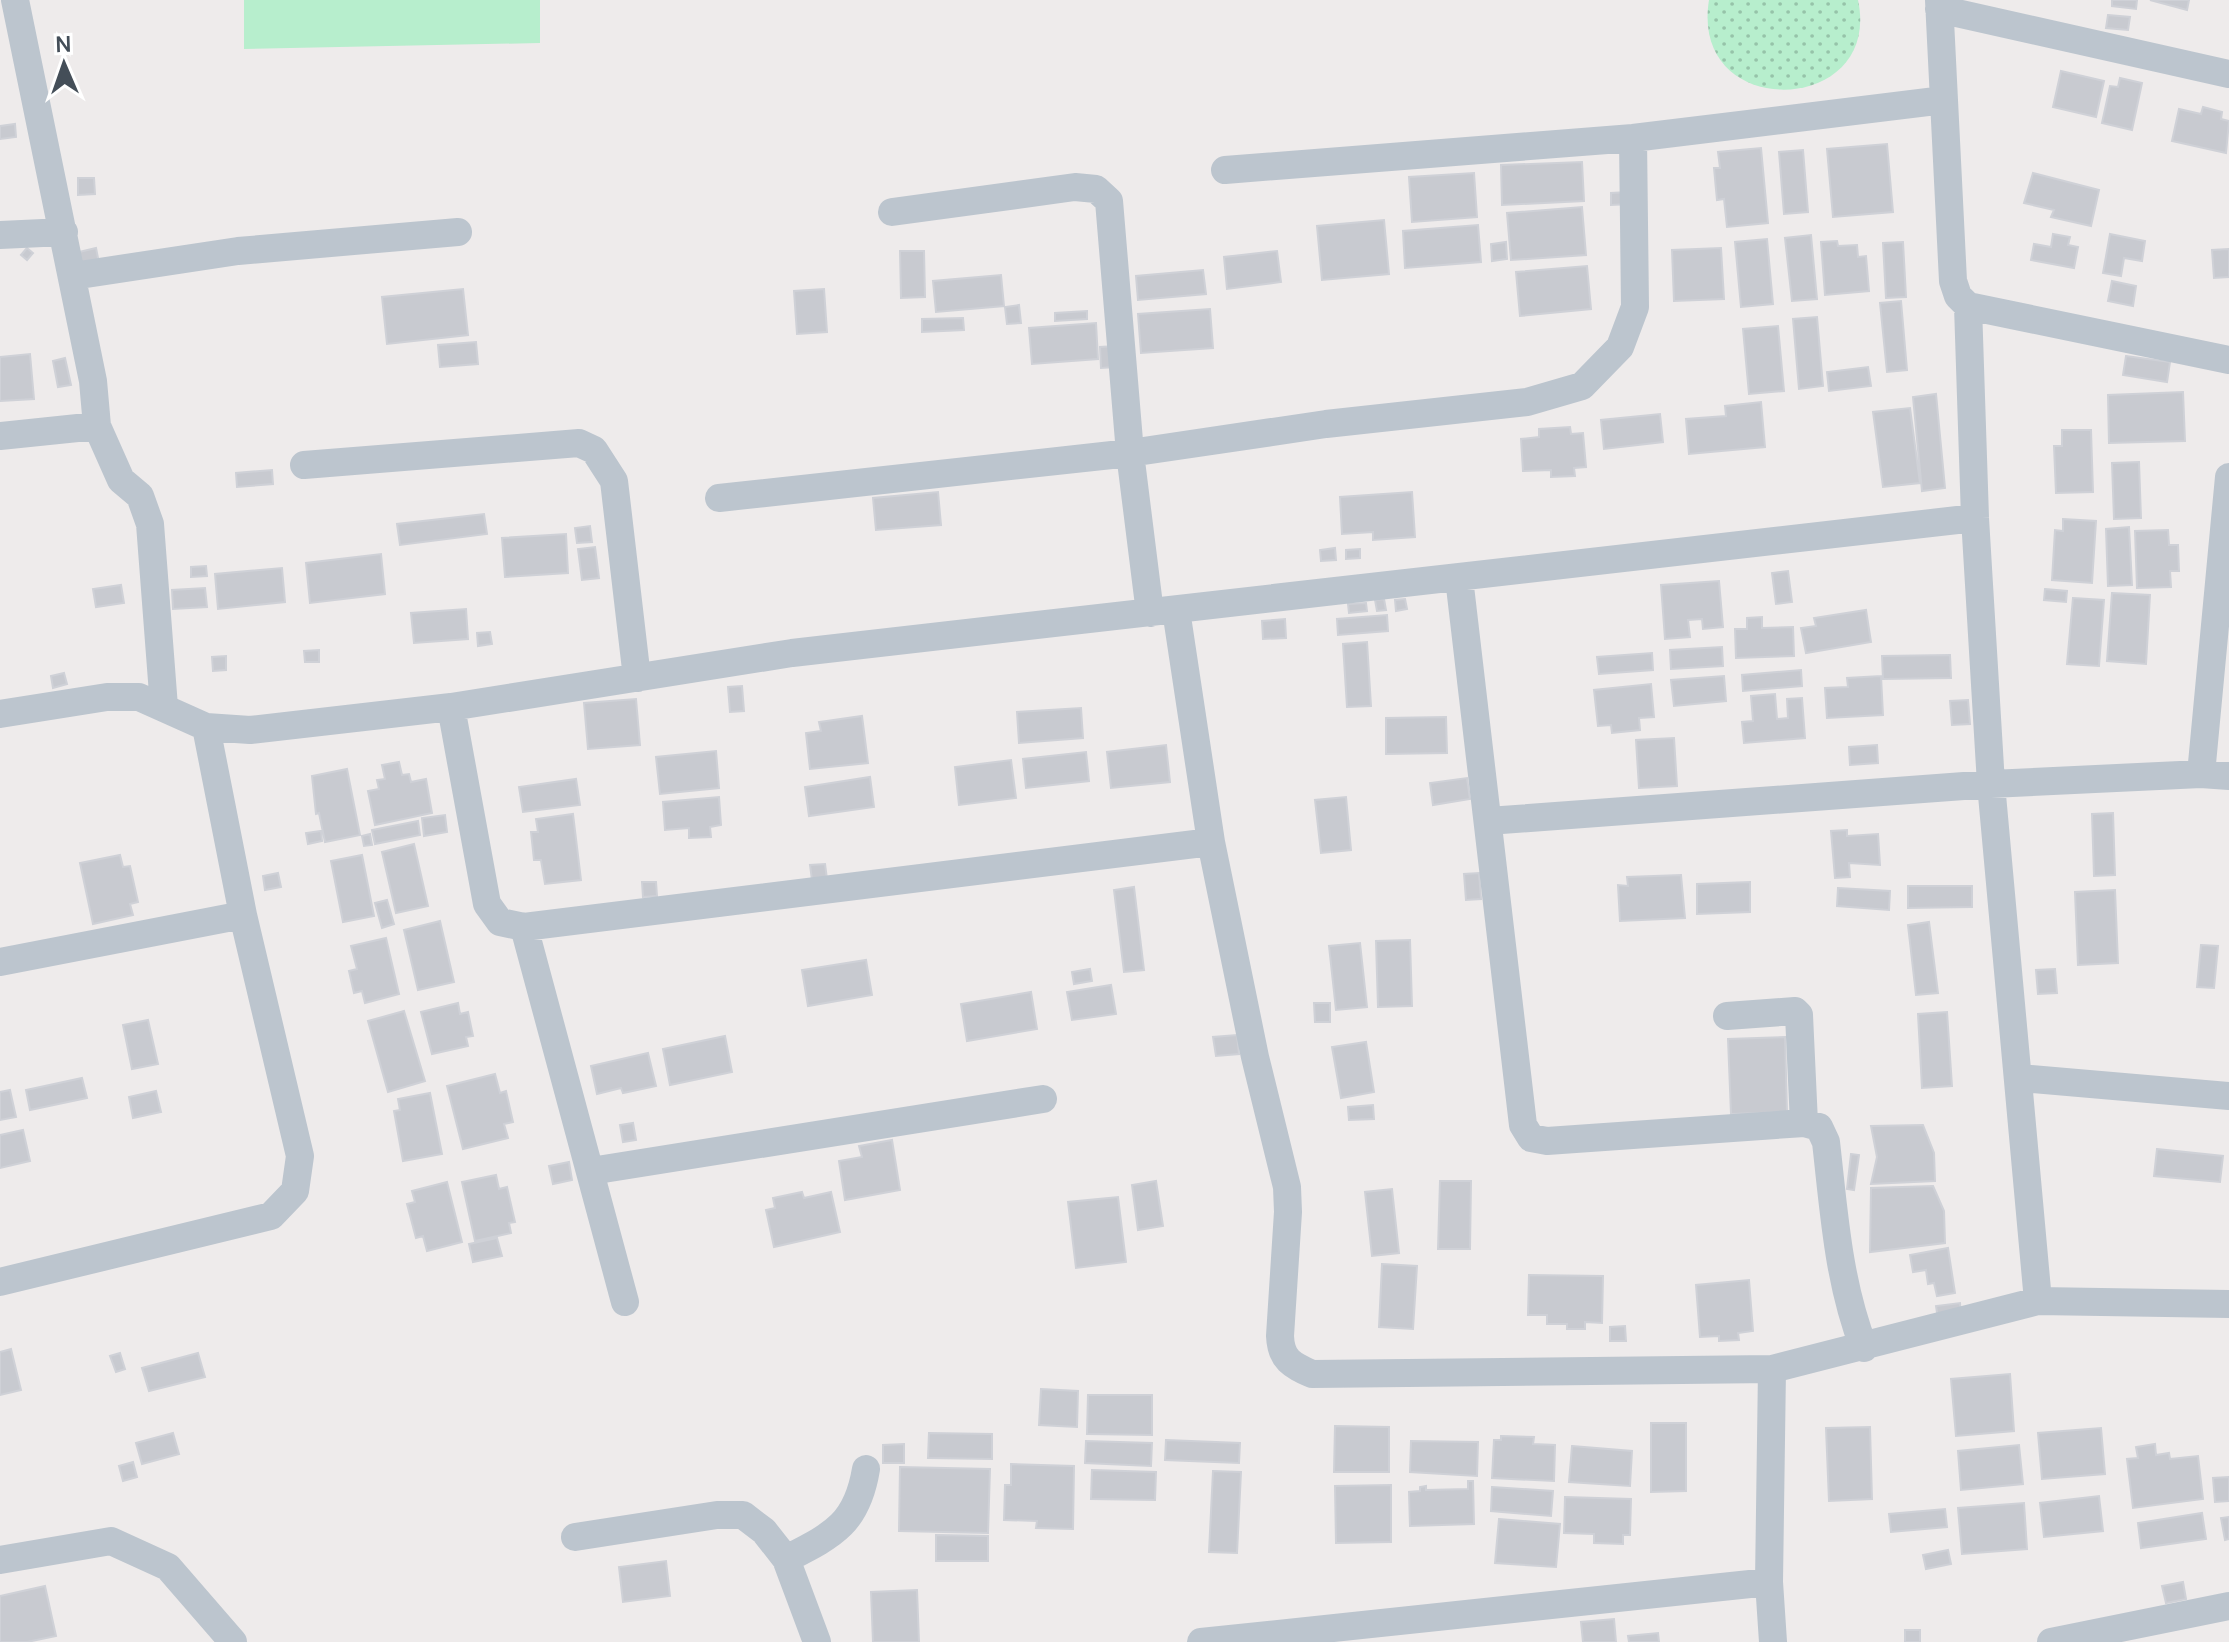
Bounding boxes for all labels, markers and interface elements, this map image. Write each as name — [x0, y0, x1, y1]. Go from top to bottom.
north arrow — [24, 24, 104, 104]
text: N — [55, 29, 72, 59]

